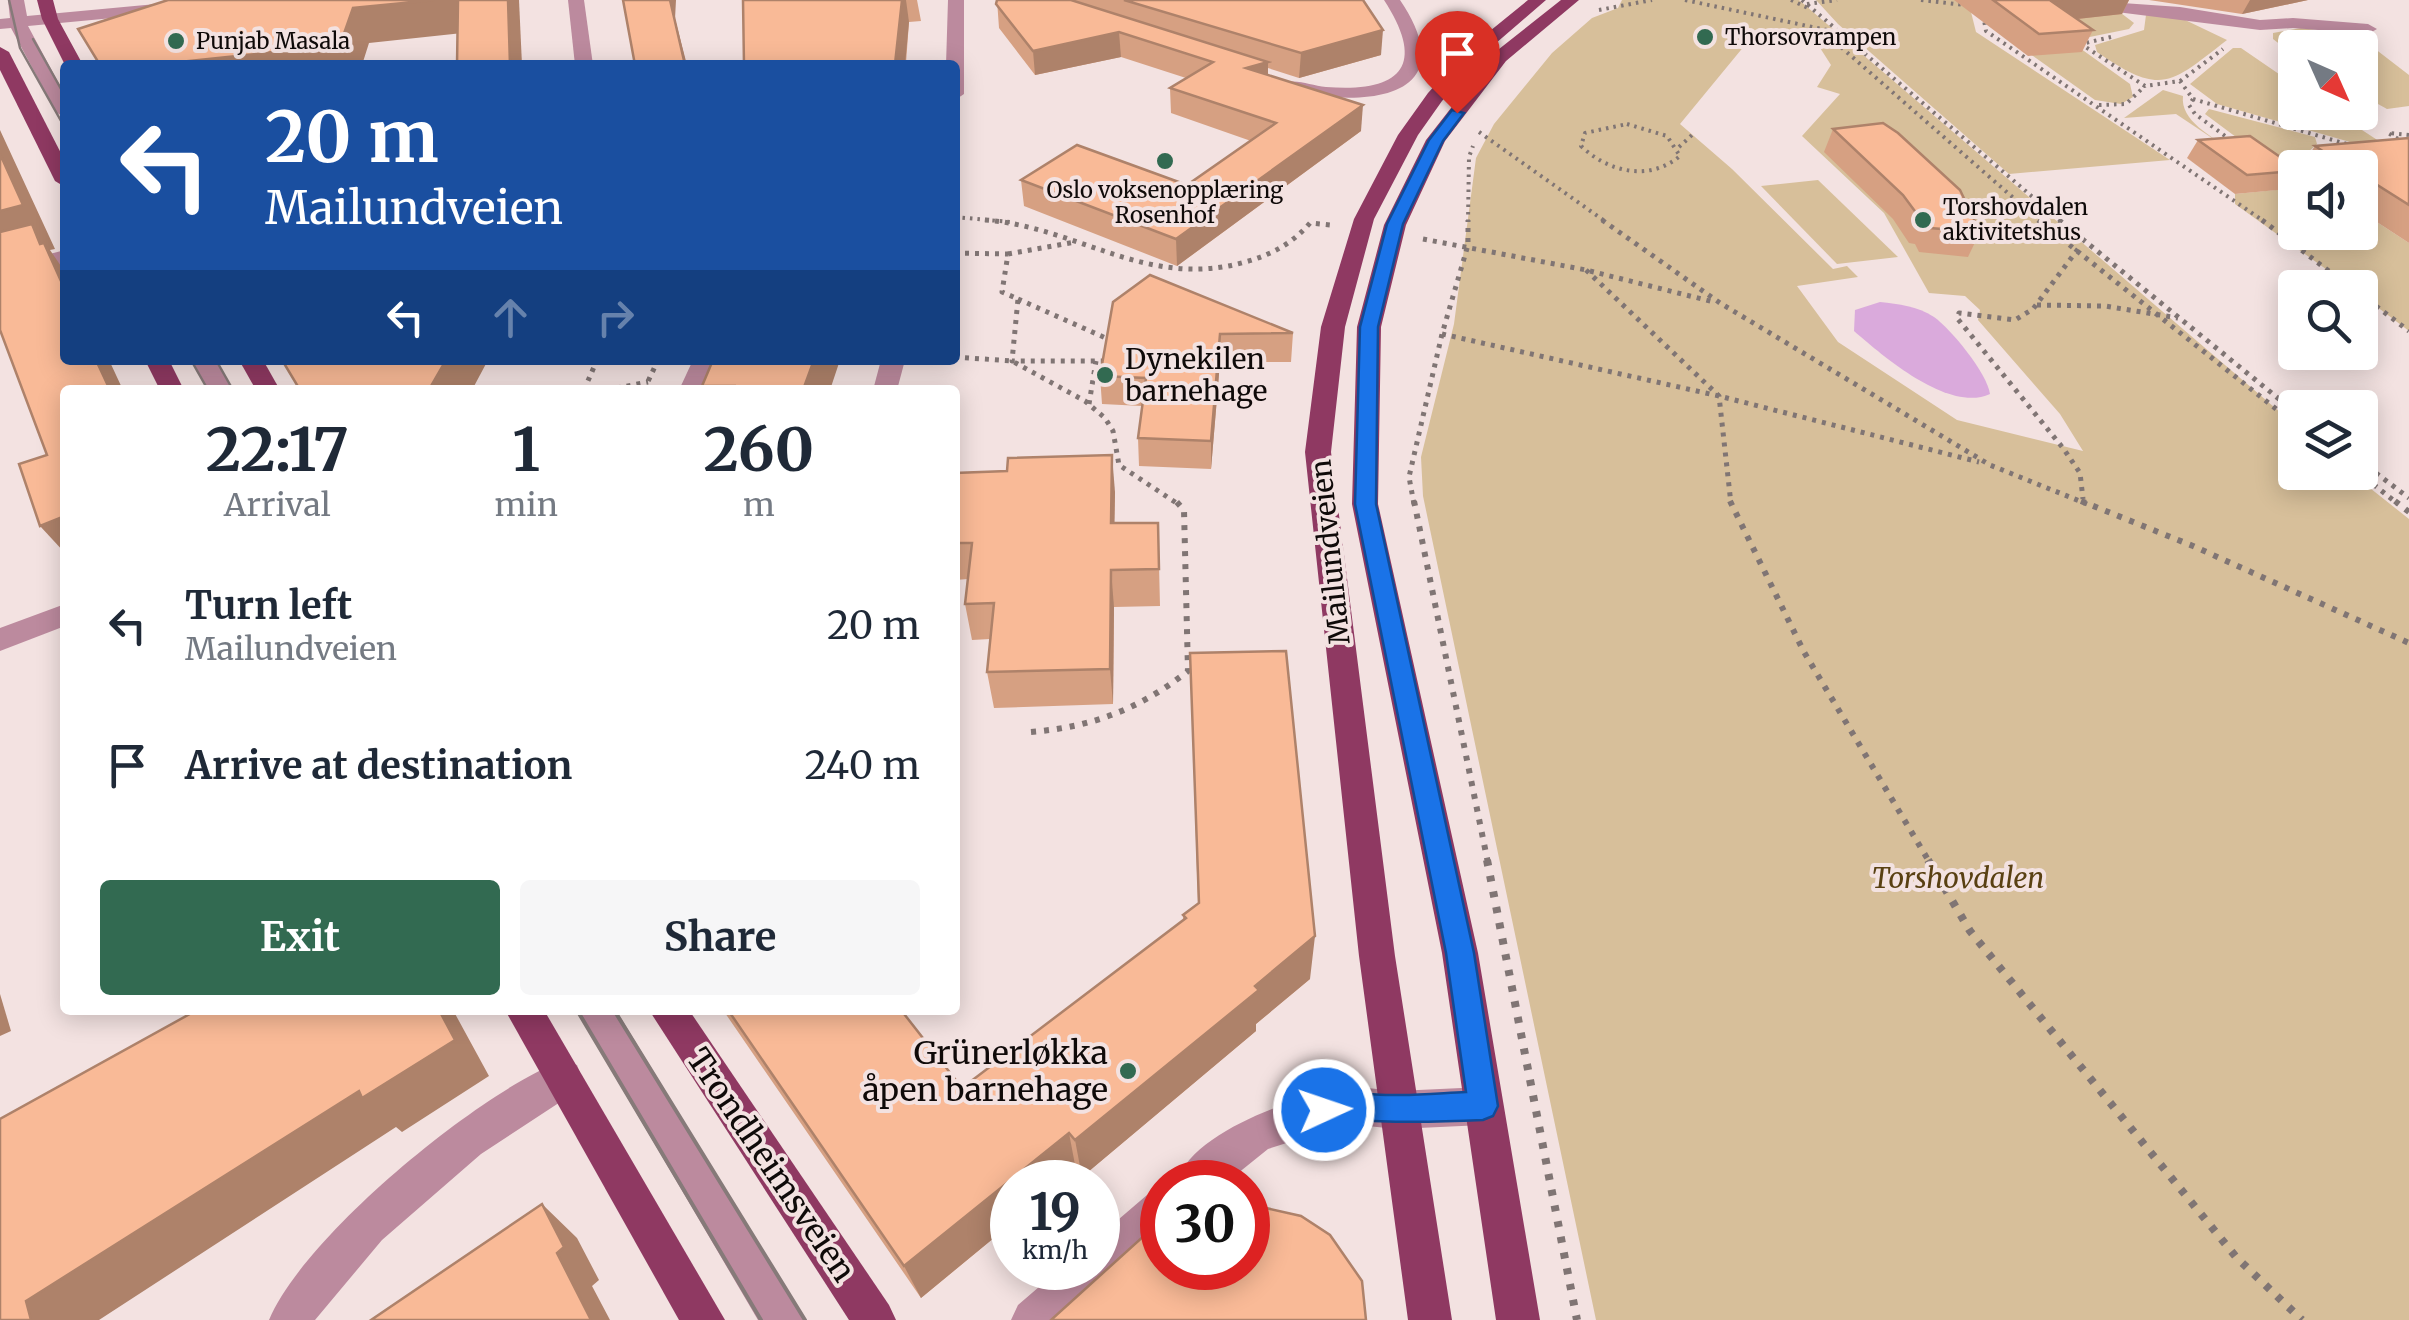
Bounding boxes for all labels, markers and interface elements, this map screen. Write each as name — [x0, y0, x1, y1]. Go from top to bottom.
pin — [1415, 11, 1500, 114]
place label: Thorsovrampen — [1725, 23, 1897, 51]
icon: arrive — [1430, 26, 1485, 81]
marker: Thorsovrampen — [1694, 26, 1716, 48]
place label: Punjab Masala — [196, 27, 350, 55]
marker: Punjab Masala — [165, 30, 187, 52]
north arrow — [2278, 30, 2378, 130]
map controls — [2278, 30, 2378, 490]
text: 20 m — [265, 93, 439, 181]
icon: left — [100, 100, 230, 230]
marker: Oslo voksenopplæring Rosenhof — [1154, 150, 1176, 172]
button: sound — [2278, 150, 2378, 250]
place label: Oslo voksenopplæring Rosenhof — [1047, 176, 1283, 229]
text: Mailundveien — [265, 180, 563, 236]
place label: Torshovdalen aktivitetshus — [1943, 193, 2088, 246]
marker: Torshovdalen aktivitetshus — [1912, 209, 1934, 231]
button: search — [2278, 270, 2378, 370]
icon: left — [378, 290, 433, 345]
icon: ahead — [483, 290, 538, 345]
icon: right — [588, 290, 643, 345]
place label: Dynekilen barnehage — [1124, 341, 1267, 409]
marker: Dynekilen barnehage — [1094, 364, 1116, 386]
button: layers — [2278, 390, 2378, 490]
text: 22:17 — [206, 412, 349, 487]
text: 1 — [512, 412, 540, 487]
text: 260 — [704, 412, 814, 487]
street label: Mailundveien — [1302, 458, 1358, 646]
text: Arrival — [224, 485, 331, 525]
text: min — [495, 485, 558, 525]
text: m — [743, 485, 775, 525]
text: Turn left — [185, 582, 352, 629]
icon: left — [100, 598, 155, 653]
text: 20 m — [827, 602, 920, 649]
text: Mailundveien — [185, 629, 397, 669]
icon: arrive — [100, 738, 155, 793]
text: Arrive at destination — [185, 742, 572, 789]
text: 240 m — [804, 742, 920, 789]
park label: Torshovdalen — [1872, 860, 2044, 896]
button: Exit — [100, 880, 500, 995]
button: Share — [520, 880, 920, 995]
place label: Grünerløkka åpen barnehage — [862, 1033, 1108, 1110]
street label: Trondheimsveien — [678, 1041, 864, 1289]
position arrow — [1272, 1058, 1376, 1162]
marker: Grünerløkka åpen barnehage — [1117, 1060, 1139, 1082]
speed limit sign: 30 — [1140, 1160, 1270, 1290]
text: 19 — [1029, 1181, 1081, 1244]
text: km/h — [1022, 1234, 1088, 1266]

